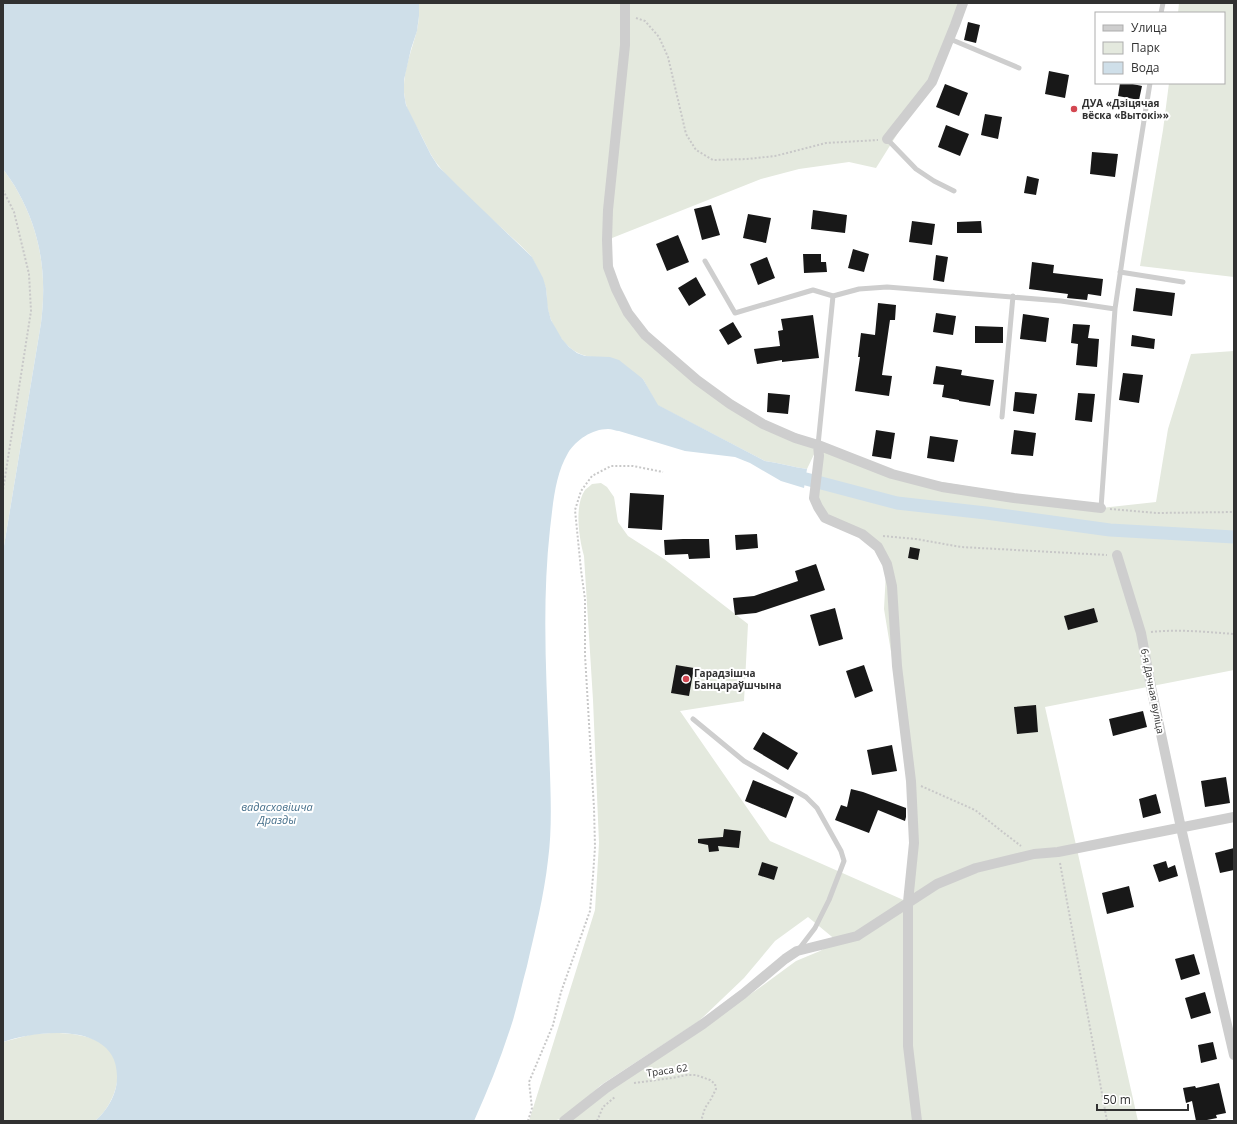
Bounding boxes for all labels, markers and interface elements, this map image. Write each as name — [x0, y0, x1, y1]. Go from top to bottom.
legend — [1095, 12, 1225, 84]
text: Улица — [1131, 19, 1167, 36]
text: Парк — [1131, 39, 1161, 56]
text: Вода — [1131, 59, 1160, 76]
place label: ДУА «Дзіцячая вёска «Вытокі»» — [1082, 96, 1169, 122]
marker: ДУА «Дзіцячая вёска «Вытокі»» — [1069, 104, 1079, 114]
street label: 6-я Дачная вуліца — [1138, 647, 1168, 735]
place label: Гарадзішча Банцараўшчына — [694, 666, 781, 692]
marker: Гарадзішча Банцараўшчына — [681, 674, 691, 684]
water label: вадасховішча Дразды — [241, 799, 313, 827]
street label: Траса 62 — [645, 1060, 689, 1080]
scale bar — [1097, 1086, 1188, 1112]
text: 50 m — [1103, 1091, 1131, 1108]

